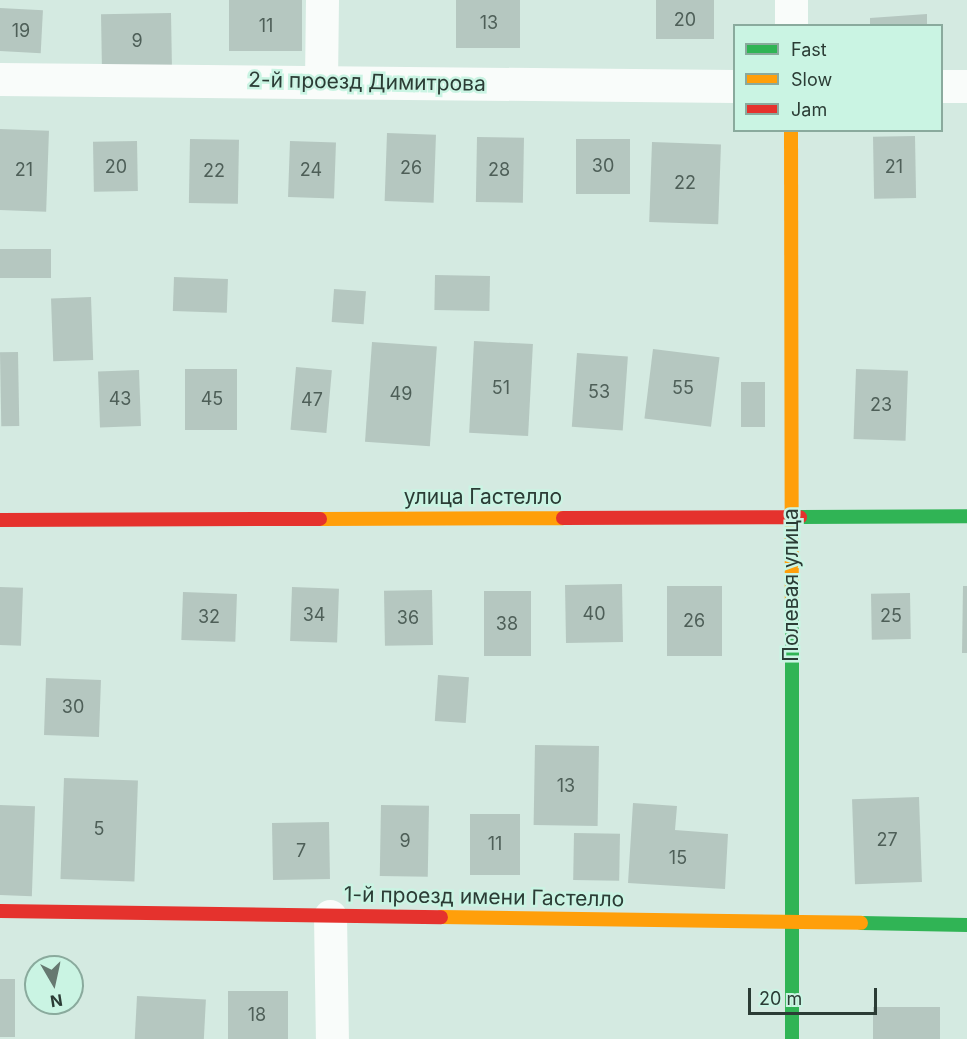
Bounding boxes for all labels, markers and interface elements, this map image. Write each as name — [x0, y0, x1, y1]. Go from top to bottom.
house number: 20 — [674, 9, 696, 31]
house number: 13 — [480, 12, 498, 34]
house number: 11 — [259, 15, 273, 37]
house number: 19 — [12, 20, 30, 42]
legend — [733, 24, 943, 132]
house number: 9 — [131, 30, 143, 52]
text: Fast — [791, 39, 827, 60]
street label: 2-й проезд Димитрова — [248, 67, 486, 97]
text: Slow — [791, 69, 832, 90]
text: Jam — [791, 99, 827, 120]
house number: 30 — [592, 155, 614, 177]
house number: 20 — [105, 156, 127, 178]
house number: 21 — [885, 156, 903, 178]
house number: 26 — [400, 157, 422, 179]
house number: 21 — [15, 159, 33, 181]
house number: 24 — [300, 159, 322, 181]
house number: 28 — [488, 159, 510, 181]
house number: 22 — [203, 160, 225, 182]
house number: 22 — [674, 172, 696, 194]
house number: 51 — [492, 377, 510, 399]
house number: 55 — [672, 377, 694, 399]
house number: 53 — [588, 381, 610, 403]
house number: 49 — [390, 383, 412, 405]
house number: 43 — [109, 388, 131, 410]
house number: 45 — [201, 388, 223, 410]
house number: 47 — [301, 389, 323, 411]
house number: 23 — [870, 394, 892, 416]
street label: улица Гастелло — [404, 484, 562, 510]
street label: Полевая улица — [778, 508, 804, 662]
house number: 40 — [583, 603, 605, 625]
house number: 34 — [303, 604, 325, 626]
house number: 25 — [880, 605, 902, 627]
house number: 32 — [198, 606, 220, 628]
house number: 36 — [397, 607, 419, 629]
house number: 26 — [683, 610, 705, 632]
house number: 38 — [496, 613, 518, 635]
house number: 30 — [62, 696, 84, 718]
house number: 13 — [557, 775, 575, 797]
house number: 5 — [94, 818, 104, 840]
house number: 27 — [876, 829, 898, 851]
house number: 9 — [399, 830, 411, 852]
house number: 11 — [488, 833, 502, 855]
house number: 7 — [296, 840, 306, 862]
house number: 15 — [669, 847, 687, 869]
street label: 1-й проезд имени Гастелло — [344, 882, 624, 912]
north arrow — [24, 955, 84, 1015]
scale bar — [751, 976, 880, 1014]
text: 20 m — [759, 988, 802, 1009]
text: N — [49, 990, 64, 1012]
house number: 18 — [248, 1004, 266, 1026]

